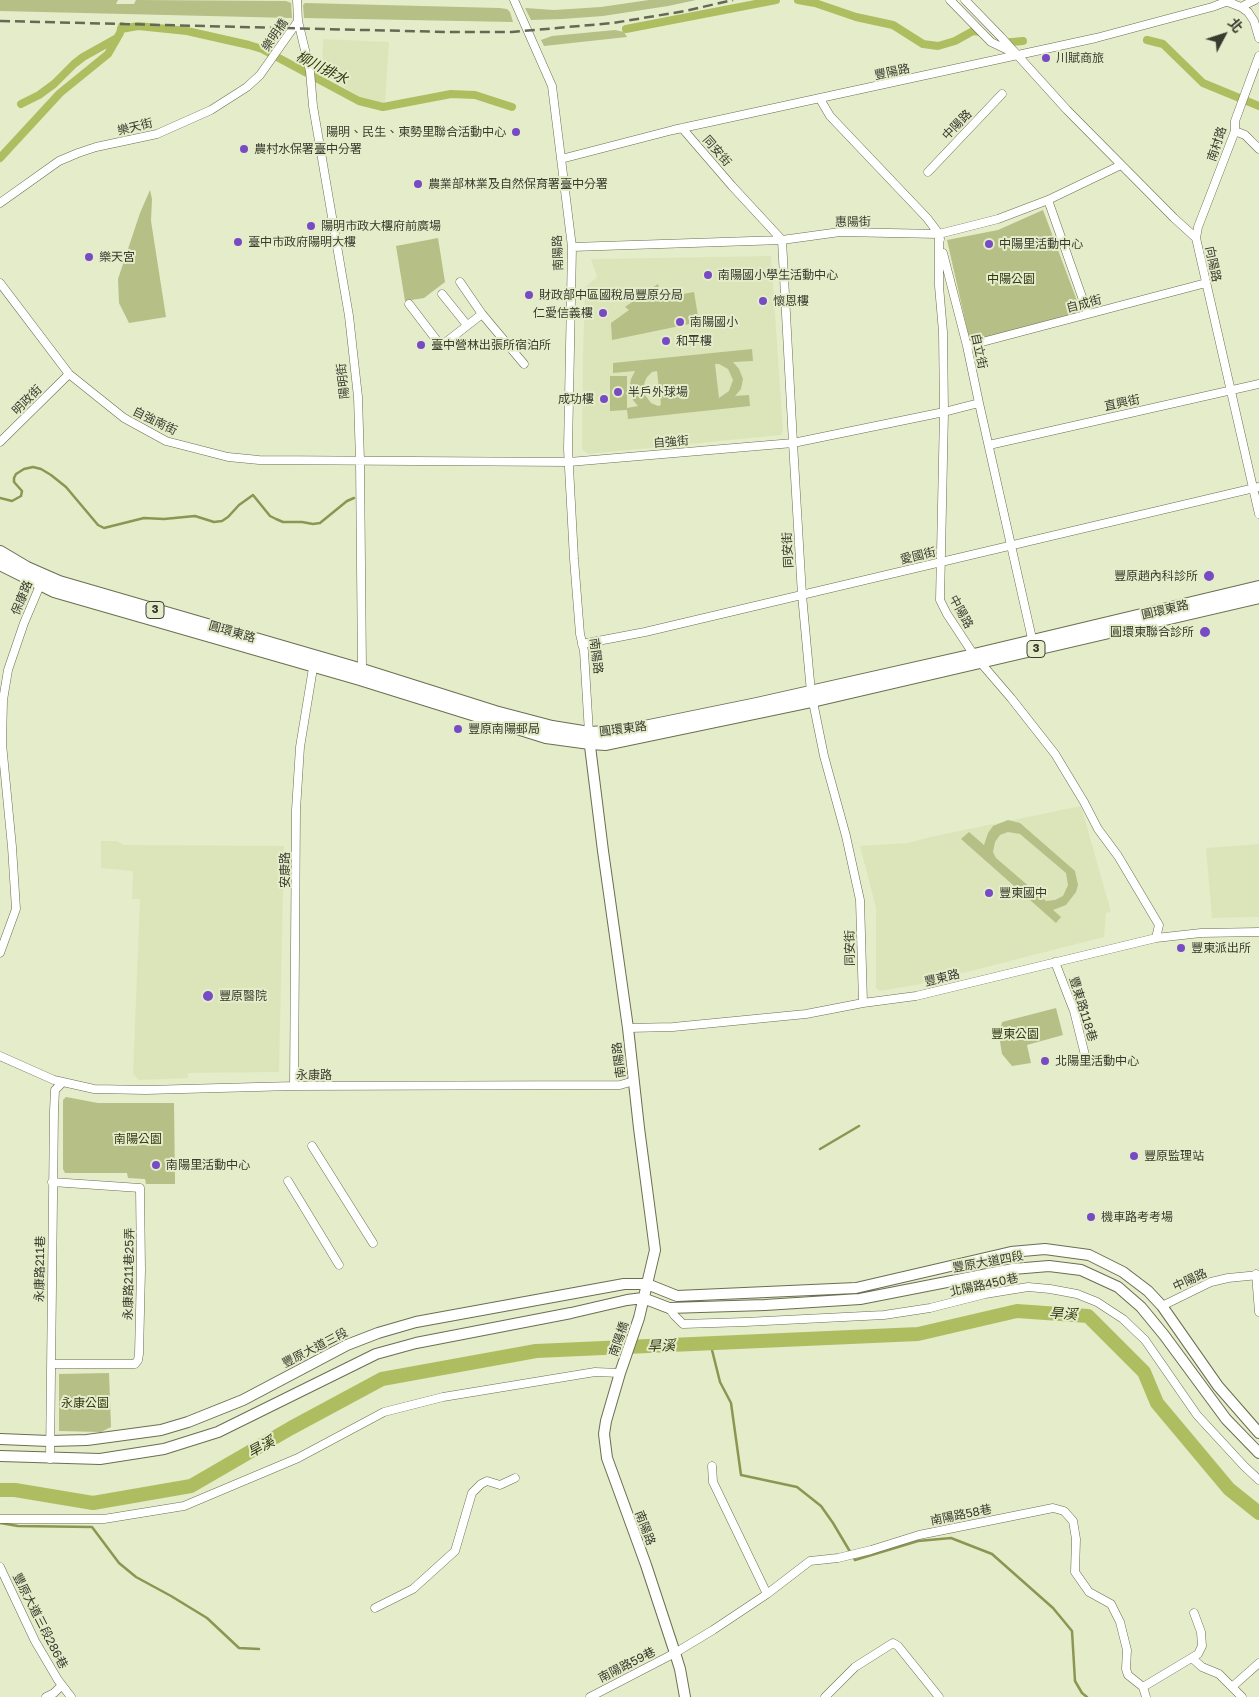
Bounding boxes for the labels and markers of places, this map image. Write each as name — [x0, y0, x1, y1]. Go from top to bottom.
place label: 川賦商旅 — [1056, 51, 1104, 65]
marker: 川賦商旅 — [1040, 52, 1052, 64]
place label: 陽明、民生、東勢里聯合活動中心 — [326, 125, 506, 139]
marker: 陽明、民生、東勢里聯合活動中心 — [510, 126, 522, 138]
place label: 農村水保署臺中分署 — [254, 142, 362, 156]
marker: 農村水保署臺中分署 — [238, 143, 250, 155]
place label: 農業部林業及自然保育署臺中分署 — [428, 177, 608, 191]
marker: 農業部林業及自然保育署臺中分署 — [412, 178, 424, 190]
place label: 陽明市政大樓府前廣場 — [321, 219, 441, 233]
marker: 陽明市政大樓府前廣場 — [305, 220, 317, 232]
place label: 臺中市政府陽明大樓 — [248, 235, 356, 249]
marker: 臺中市政府陽明大樓 — [232, 236, 244, 248]
place label: 中陽里活動中心 — [999, 237, 1083, 251]
marker: 中陽里活動中心 — [983, 238, 995, 250]
place label: 樂天宮 — [99, 250, 135, 264]
marker: 樂天宮 — [83, 251, 95, 263]
place label: 南陽國小學生活動中心 — [718, 268, 838, 282]
marker: 南陽國小學生活動中心 — [702, 269, 714, 281]
place label: 財政部中區國稅局豐原分局 — [539, 288, 683, 302]
marker: 財政部中區國稅局豐原分局 — [523, 289, 535, 301]
place label: 懷恩樓 — [773, 294, 809, 308]
marker: 懷恩樓 — [757, 295, 769, 307]
place label: 仁愛信義樓 — [533, 306, 593, 320]
marker: 仁愛信義樓 — [597, 307, 609, 319]
place label: 南陽國小 — [690, 315, 738, 329]
marker: 南陽國小 — [674, 316, 686, 328]
place label: 和平樓 — [676, 334, 712, 348]
marker: 和平樓 — [660, 335, 672, 347]
place label: 臺中營林出張所宿泊所 — [431, 338, 551, 352]
marker: 臺中營林出張所宿泊所 — [415, 339, 427, 351]
place label: 半戶外球場 — [628, 385, 688, 399]
marker: 半戶外球場 — [612, 386, 624, 398]
place label: 成功樓 — [558, 392, 594, 406]
marker: 成功樓 — [598, 393, 610, 405]
place label: 豐原趙內科診所 — [1114, 569, 1198, 583]
marker: 豐原趙內科診所 — [1202, 569, 1216, 583]
place label: 圓環東聯合診所 — [1110, 625, 1194, 639]
marker: 圓環東聯合診所 — [1198, 625, 1212, 639]
place label: 豐原南陽郵局 — [468, 722, 540, 736]
marker: 豐原南陽郵局 — [452, 723, 464, 735]
place label: 豐東國中 — [999, 886, 1047, 900]
marker: 豐東國中 — [983, 887, 995, 899]
place label: 豐東派出所 — [1191, 941, 1251, 955]
marker: 豐東派出所 — [1175, 942, 1187, 954]
marker: 豐原醫院 — [201, 989, 215, 1003]
place label: 豐原醫院 — [219, 989, 267, 1003]
place label: 北陽里活動中心 — [1055, 1054, 1139, 1068]
marker: 北陽里活動中心 — [1039, 1055, 1051, 1067]
place label: 豐原監理站 — [1144, 1149, 1204, 1163]
marker: 豐原監理站 — [1128, 1150, 1140, 1162]
place label: 南陽里活動中心 — [166, 1158, 250, 1172]
marker: 南陽里活動中心 — [150, 1159, 162, 1171]
place label: 機車路考考場 — [1101, 1210, 1173, 1224]
marker: 機車路考考場 — [1085, 1211, 1097, 1223]

